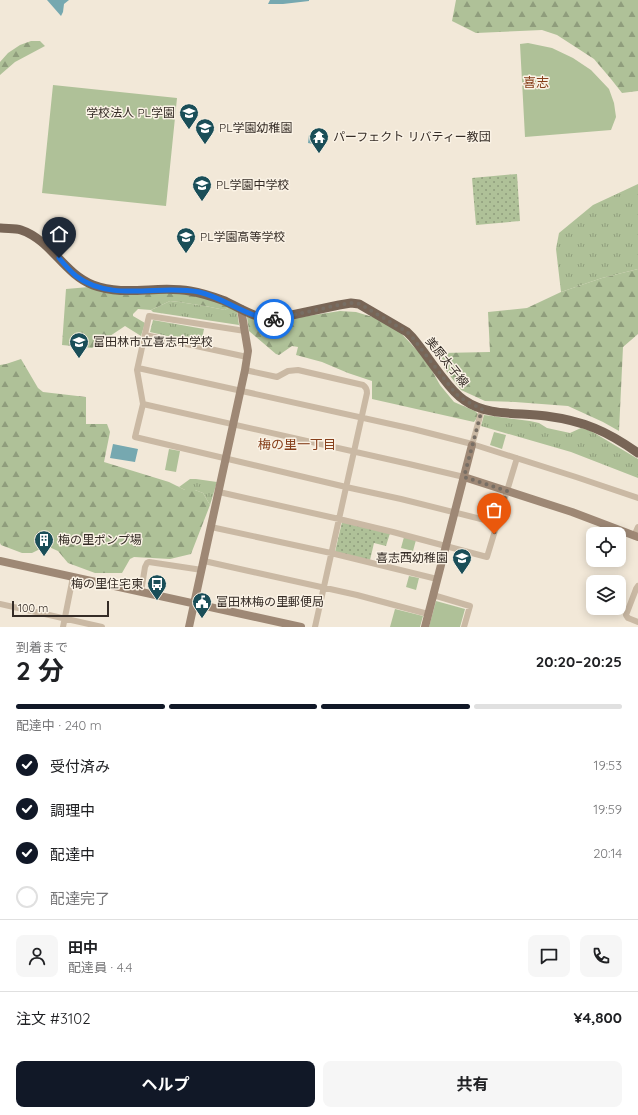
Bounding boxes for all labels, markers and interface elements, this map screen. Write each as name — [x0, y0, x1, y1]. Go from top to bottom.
district label: 喜志 — [523, 74, 549, 90]
school or university icon: 学校法人 PL学園 — [178, 102, 200, 130]
place label: 学校法人 PL学園 — [86, 105, 175, 120]
school or university icon: PL学園幼稚園 — [194, 117, 216, 145]
place label: PL学園幼稚園 — [219, 120, 293, 135]
temple icon: パーフェクト リバティー教団 — [308, 126, 330, 154]
place label: パーフェクト リバティー教団 — [333, 129, 491, 144]
school or university icon: PL学園中学校 — [191, 174, 213, 202]
place label: PL学園中学校 — [216, 177, 290, 192]
pin — [42, 217, 76, 258]
icon: home — [48, 223, 70, 245]
school or university icon: PL学園高等学校 — [175, 226, 197, 254]
place label: PL学園高等学校 — [200, 229, 286, 244]
courier — [254, 299, 294, 339]
icon: bike — [263, 308, 285, 330]
school or university icon: 富田林市立喜志中学校 — [68, 331, 90, 359]
place label: 富田林市立喜志中学校 — [93, 334, 213, 349]
street label: 美原太子線 — [423, 334, 472, 390]
district label: 梅の里一丁目 — [258, 436, 336, 452]
pin — [477, 493, 511, 534]
icon: bag — [483, 499, 505, 521]
map controls — [586, 527, 626, 615]
button: locate — [586, 527, 626, 567]
building icon: 梅の里ポンプ場 — [33, 529, 55, 557]
place label: 梅の里ポンプ場 — [58, 532, 142, 547]
school or university icon: 喜志西幼稚園 — [451, 547, 473, 575]
place label: 喜志西幼稚園 — [376, 550, 448, 565]
bus stop icon: 梅の里住宅東 — [146, 573, 168, 601]
button: layers — [586, 575, 626, 615]
place label: 梅の里住宅東 — [71, 576, 143, 591]
public building icon: 富田林梅の里郵便局 — [191, 591, 213, 619]
place label: 富田林梅の里郵便局 — [216, 594, 324, 609]
scale bar — [12, 599, 109, 618]
text: 100 m — [18, 601, 48, 615]
text: 到着まで — [16, 639, 68, 655]
text: 20:20–20:25 — [536, 652, 622, 671]
text: 2 分 — [16, 654, 64, 687]
text: 配達中 · 240 m — [16, 717, 102, 733]
icon: check — [16, 754, 38, 776]
text: 受付済み — [50, 757, 110, 776]
text: 19:53 — [594, 757, 622, 773]
icon: check — [16, 798, 38, 820]
text: 調理中 — [50, 801, 95, 820]
text: 19:59 — [593, 801, 622, 817]
icon: check — [16, 842, 38, 864]
text: 配達中 — [50, 845, 95, 864]
text: 20:14 — [593, 845, 622, 861]
text: 配達完了 — [50, 889, 110, 908]
button: person — [16, 935, 58, 977]
button: chat — [528, 935, 570, 977]
button: phone — [580, 935, 622, 977]
text: 田中 — [68, 938, 98, 957]
text: 配達員 · 4.4 — [68, 959, 132, 975]
text: ¥4,800 — [573, 1008, 622, 1027]
text: 注文 #3102 — [16, 1009, 91, 1028]
button: ヘルプ — [16, 1061, 315, 1107]
button: 共有 — [323, 1061, 622, 1107]

